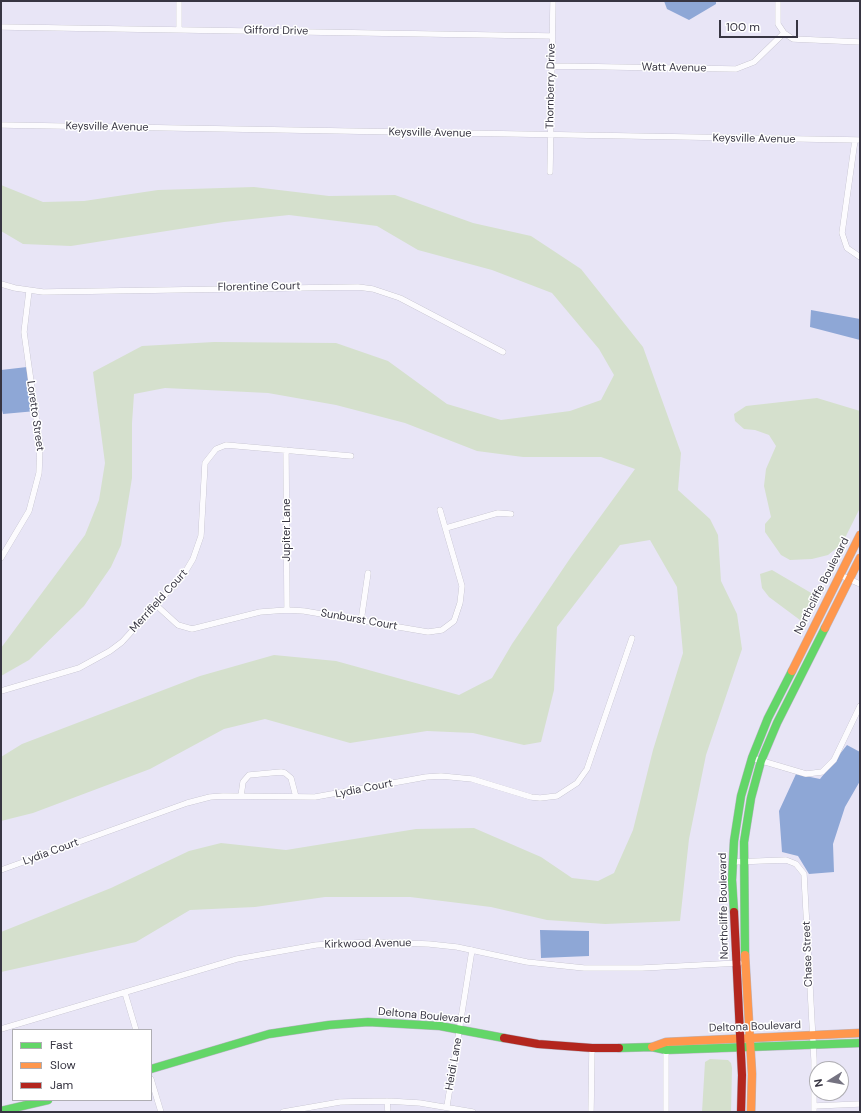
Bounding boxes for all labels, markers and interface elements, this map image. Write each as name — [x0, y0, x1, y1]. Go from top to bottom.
scale bar — [721, 12, 800, 38]
text: 100 m — [726, 19, 760, 35]
street label: Gifford Drive — [244, 24, 308, 38]
street label: Thornberry Drive — [544, 43, 558, 129]
street label: Watt Avenue — [641, 61, 707, 75]
street label: Keysville Avenue — [65, 120, 149, 134]
street label: Keysville Avenue — [388, 126, 472, 140]
street label: Keysville Avenue — [712, 132, 796, 146]
street label: Florentine Court — [217, 280, 301, 294]
street label: Loretto Street — [24, 380, 46, 452]
street label: Jupiter Lane — [280, 498, 294, 562]
street label: Northcliffe Boulevard — [792, 535, 852, 637]
street label: Merrifield Court — [127, 567, 191, 635]
street label: Sunburst Court — [320, 607, 398, 633]
street label: Lydia Court — [334, 777, 394, 801]
street label: Lydia Court — [21, 836, 81, 868]
street label: Northcliffe Boulevard — [716, 852, 732, 960]
street label: Chase Street — [800, 921, 816, 987]
street label: Kirkwood Avenue — [324, 937, 412, 951]
street label: Deltona Boulevard — [377, 1005, 471, 1027]
street label: Deltona Boulevard — [709, 1019, 801, 1035]
legend — [12, 1029, 152, 1101]
text: Fast — [50, 1037, 73, 1053]
street label: Heidi Lane — [443, 1037, 465, 1091]
text: Slow — [50, 1057, 76, 1073]
north arrow — [809, 1061, 849, 1101]
text: Jam — [50, 1077, 73, 1093]
text: N — [811, 1078, 826, 1088]

